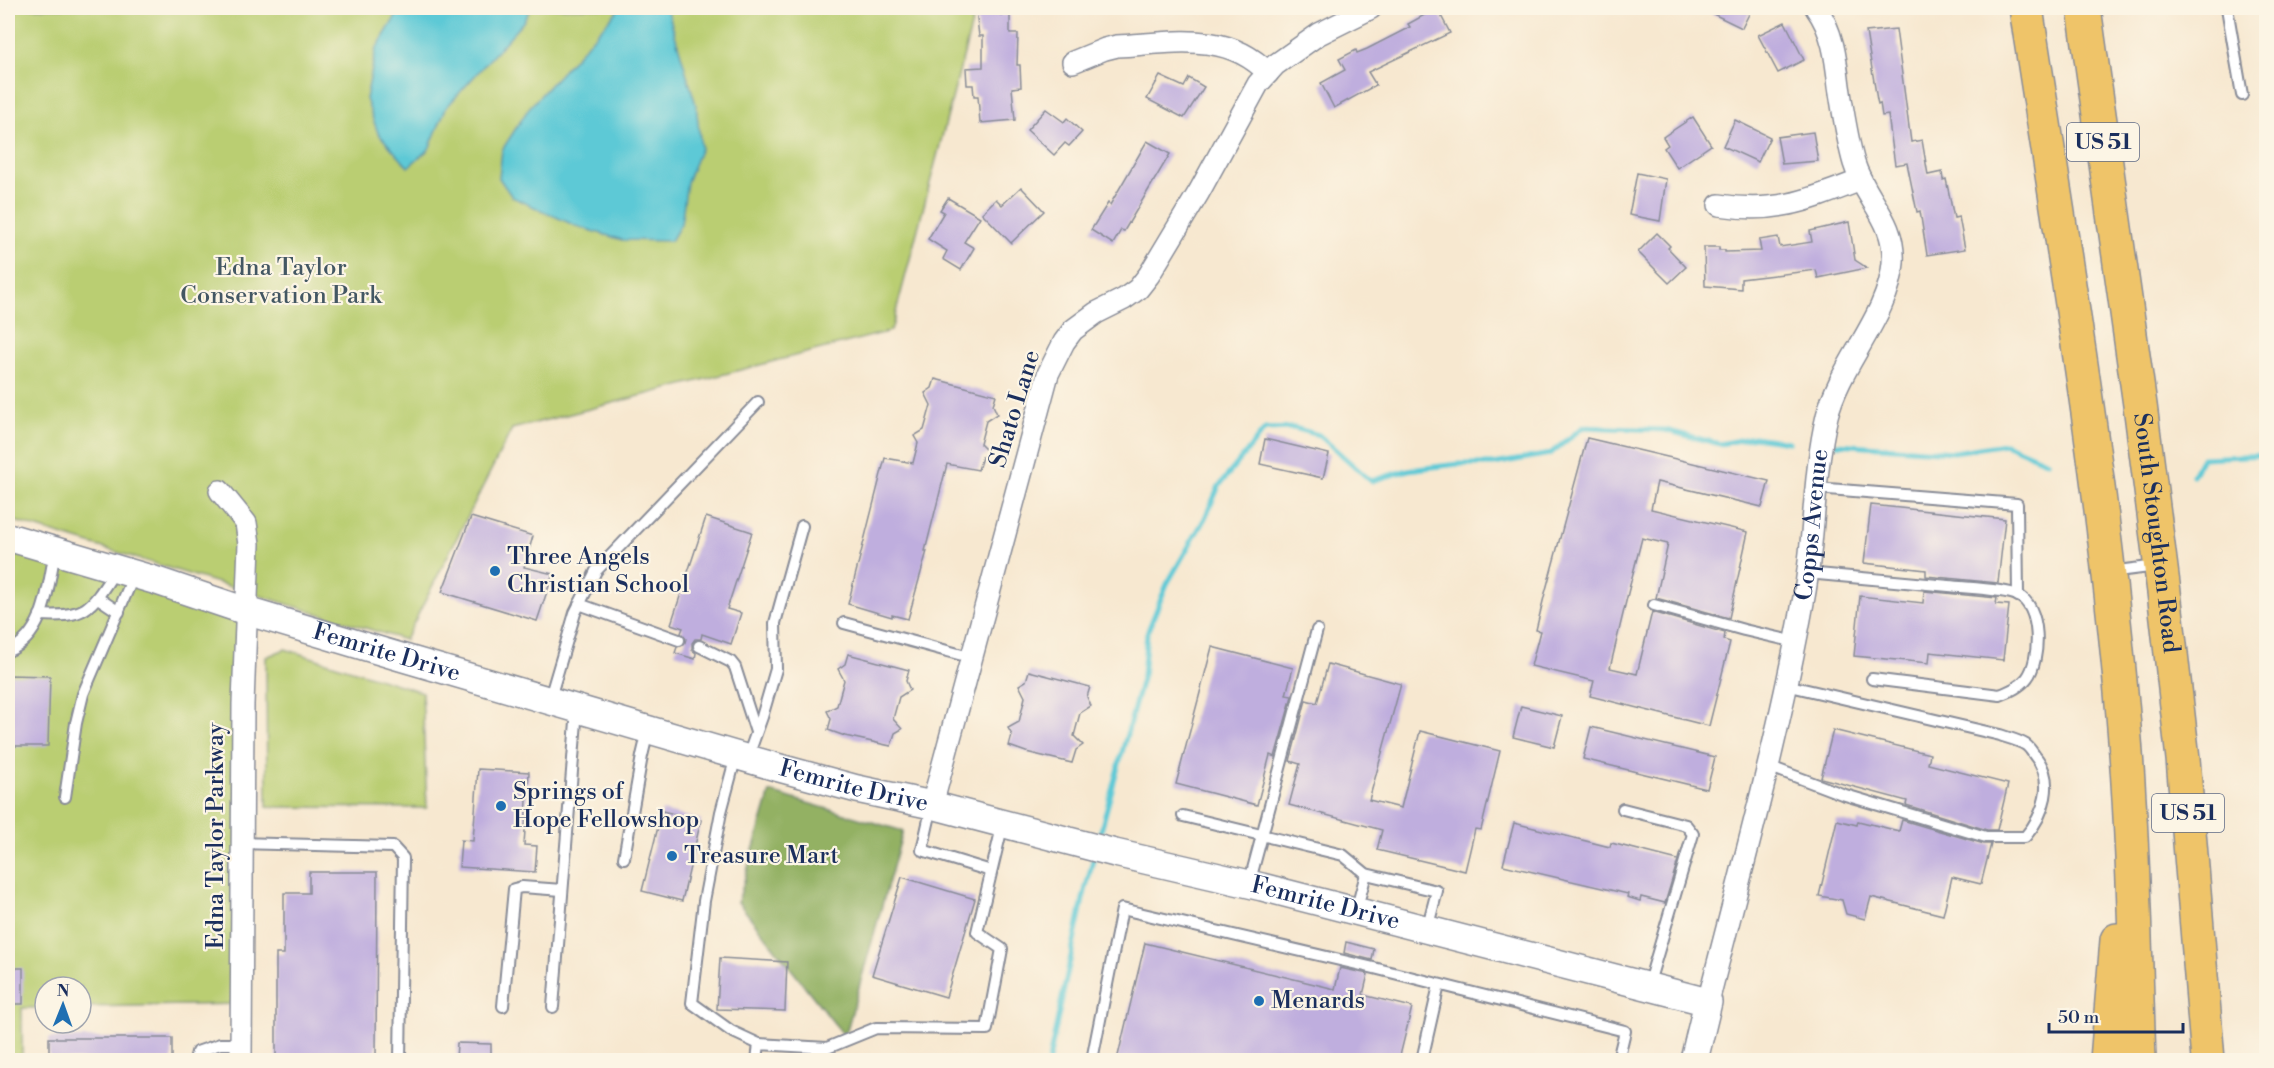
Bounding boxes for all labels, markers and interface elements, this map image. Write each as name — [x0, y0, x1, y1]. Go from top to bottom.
road number: US 51 — [2067, 123, 2139, 161]
park label: Edna Taylor Conservation Park — [180, 253, 383, 311]
street label: Shato Lane — [983, 347, 1047, 471]
street label: South Stoughton Road — [2126, 411, 2186, 655]
street label: Copps Avenue — [1789, 447, 1835, 603]
place label: Three Angels Christian School — [507, 542, 689, 600]
marker: Three Angels Christian School — [488, 564, 502, 578]
street label: Femrite Drive — [309, 617, 464, 689]
street label: Edna Taylor Parkway — [201, 722, 231, 949]
street label: Femrite Drive — [776, 754, 931, 819]
place label: Springs of Hope Fellowshop — [513, 777, 699, 835]
road number: US 51 — [2152, 794, 2224, 832]
marker: Springs of Hope Fellowshop — [494, 799, 508, 813]
place label: Treasure Mart — [684, 841, 839, 871]
marker: Treasure Mart — [665, 849, 679, 863]
street label: Femrite Drive — [1248, 870, 1403, 937]
north arrow — [33, 975, 93, 1035]
text: N — [57, 981, 70, 1001]
place label: Menards — [1271, 986, 1365, 1016]
marker: Menards — [1252, 994, 1266, 1008]
scale bar — [2049, 996, 2182, 1034]
text: 50 m — [2058, 1006, 2100, 1029]

